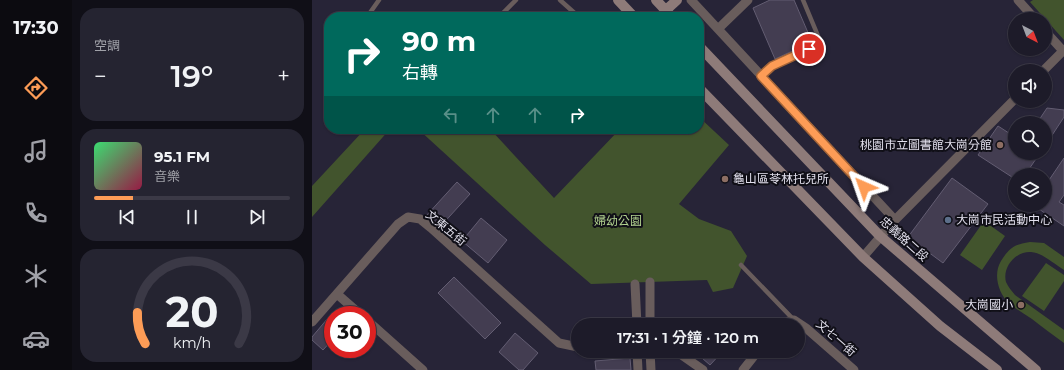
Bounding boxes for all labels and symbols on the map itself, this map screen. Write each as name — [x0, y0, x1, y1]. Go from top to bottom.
north arrow — [1008, 12, 1052, 56]
pin — [792, 32, 826, 66]
place label: 桃園市立圖書館大崗分館 — [860, 137, 992, 152]
marker: 桃園市立圖書館大崗分館 — [995, 140, 1005, 150]
position arrow — [843, 166, 885, 208]
place label: 龜山區苓林托兒所 — [733, 171, 829, 186]
marker: 龜山區苓林托兒所 — [720, 174, 730, 184]
street label: 文東五街 — [423, 207, 470, 249]
place label: 大崗市民活動中心 — [956, 212, 1052, 227]
park label: 婦幼公園 — [594, 213, 642, 228]
street label: 忠義路二段 — [877, 213, 932, 264]
marker: 大崗市民活動中心 — [943, 215, 953, 225]
place label: 大崗國小 — [965, 297, 1013, 312]
marker: 大崗國小 — [1016, 300, 1026, 310]
speed limit sign: 30 — [324, 306, 376, 358]
street label: 文七一街 — [813, 316, 859, 359]

